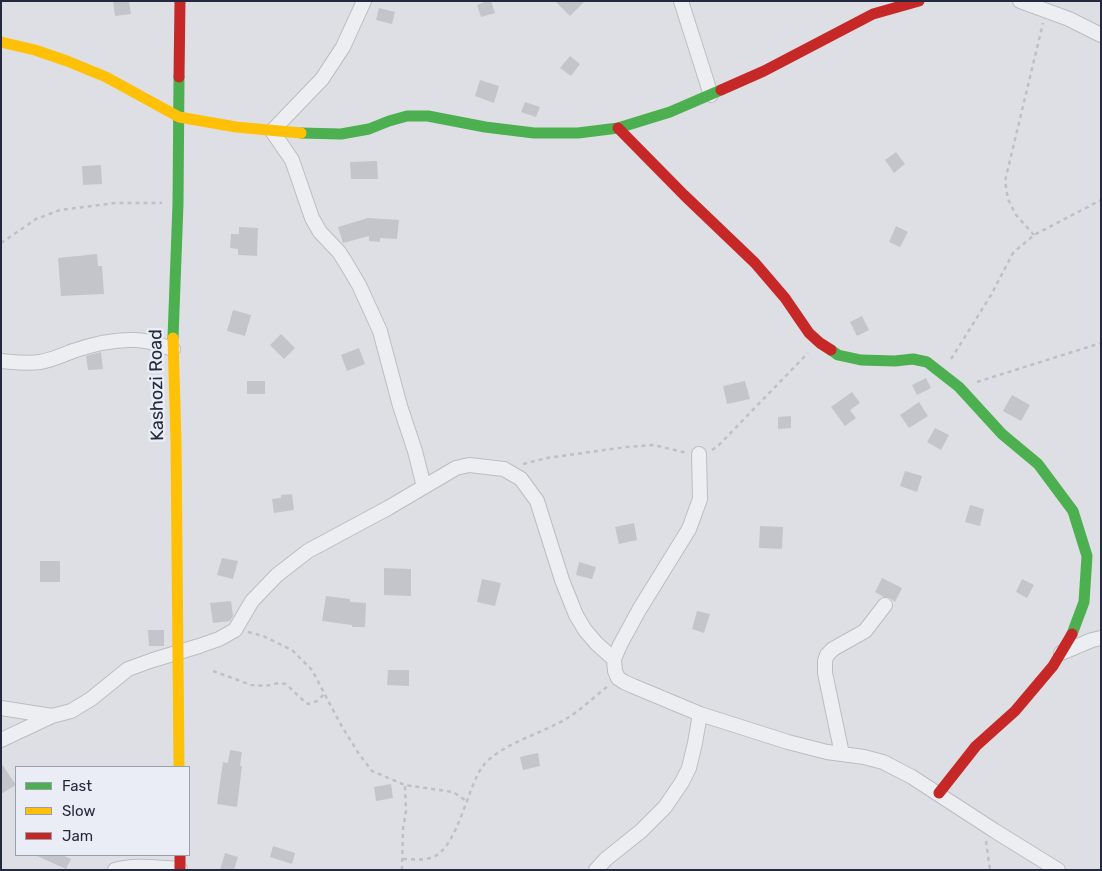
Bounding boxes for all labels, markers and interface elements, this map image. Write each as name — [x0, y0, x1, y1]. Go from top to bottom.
street label: Kashozi Road — [145, 329, 169, 441]
legend — [15, 766, 190, 856]
text: Fast — [62, 777, 92, 795]
text: Slow — [62, 802, 95, 820]
text: Jam — [62, 827, 93, 845]

